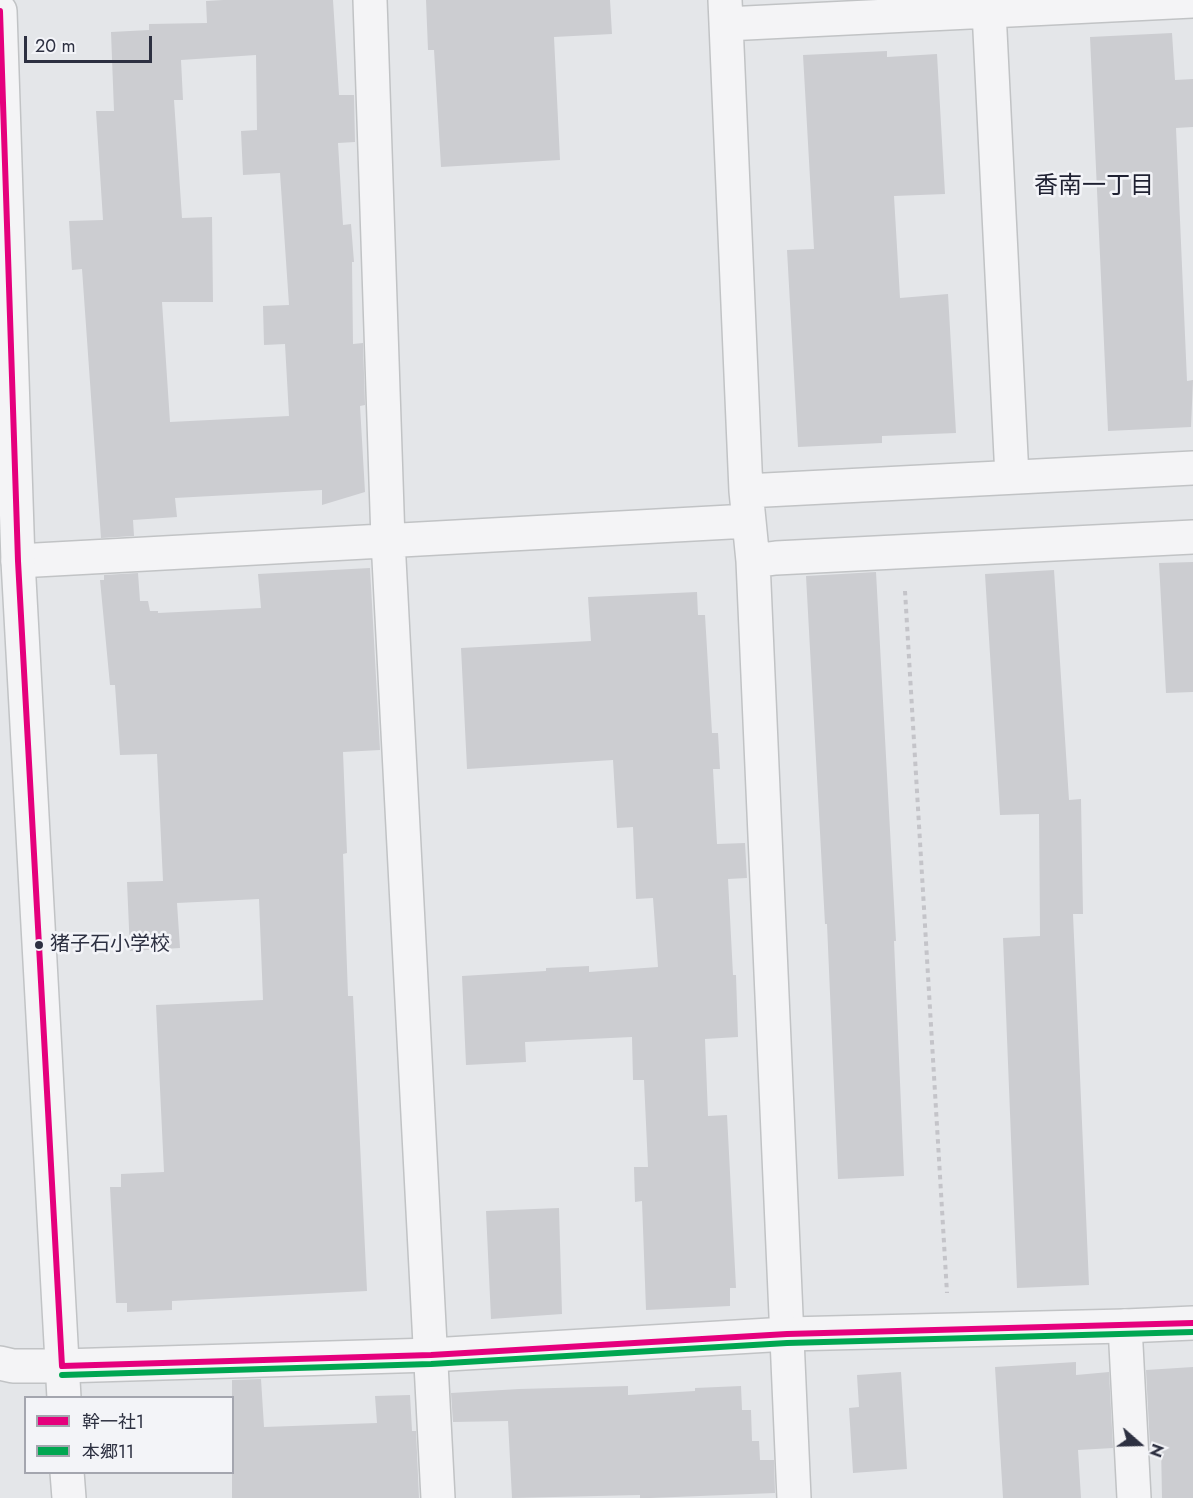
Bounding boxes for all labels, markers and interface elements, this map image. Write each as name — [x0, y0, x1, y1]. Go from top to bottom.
scale bar — [27, 24, 154, 62]
text: 20 m — [35, 33, 75, 59]
district label: 香南一丁目 — [1034, 173, 1154, 201]
place label: 猪子石小学校 — [50, 933, 170, 957]
marker: 猪子石小学校 — [33, 939, 45, 951]
legend — [24, 1396, 234, 1474]
text: 幹一社1 — [82, 1409, 144, 1435]
north arrow — [1109, 1414, 1169, 1474]
text: 本郷11 — [82, 1439, 134, 1465]
text: N — [1143, 1440, 1169, 1460]

